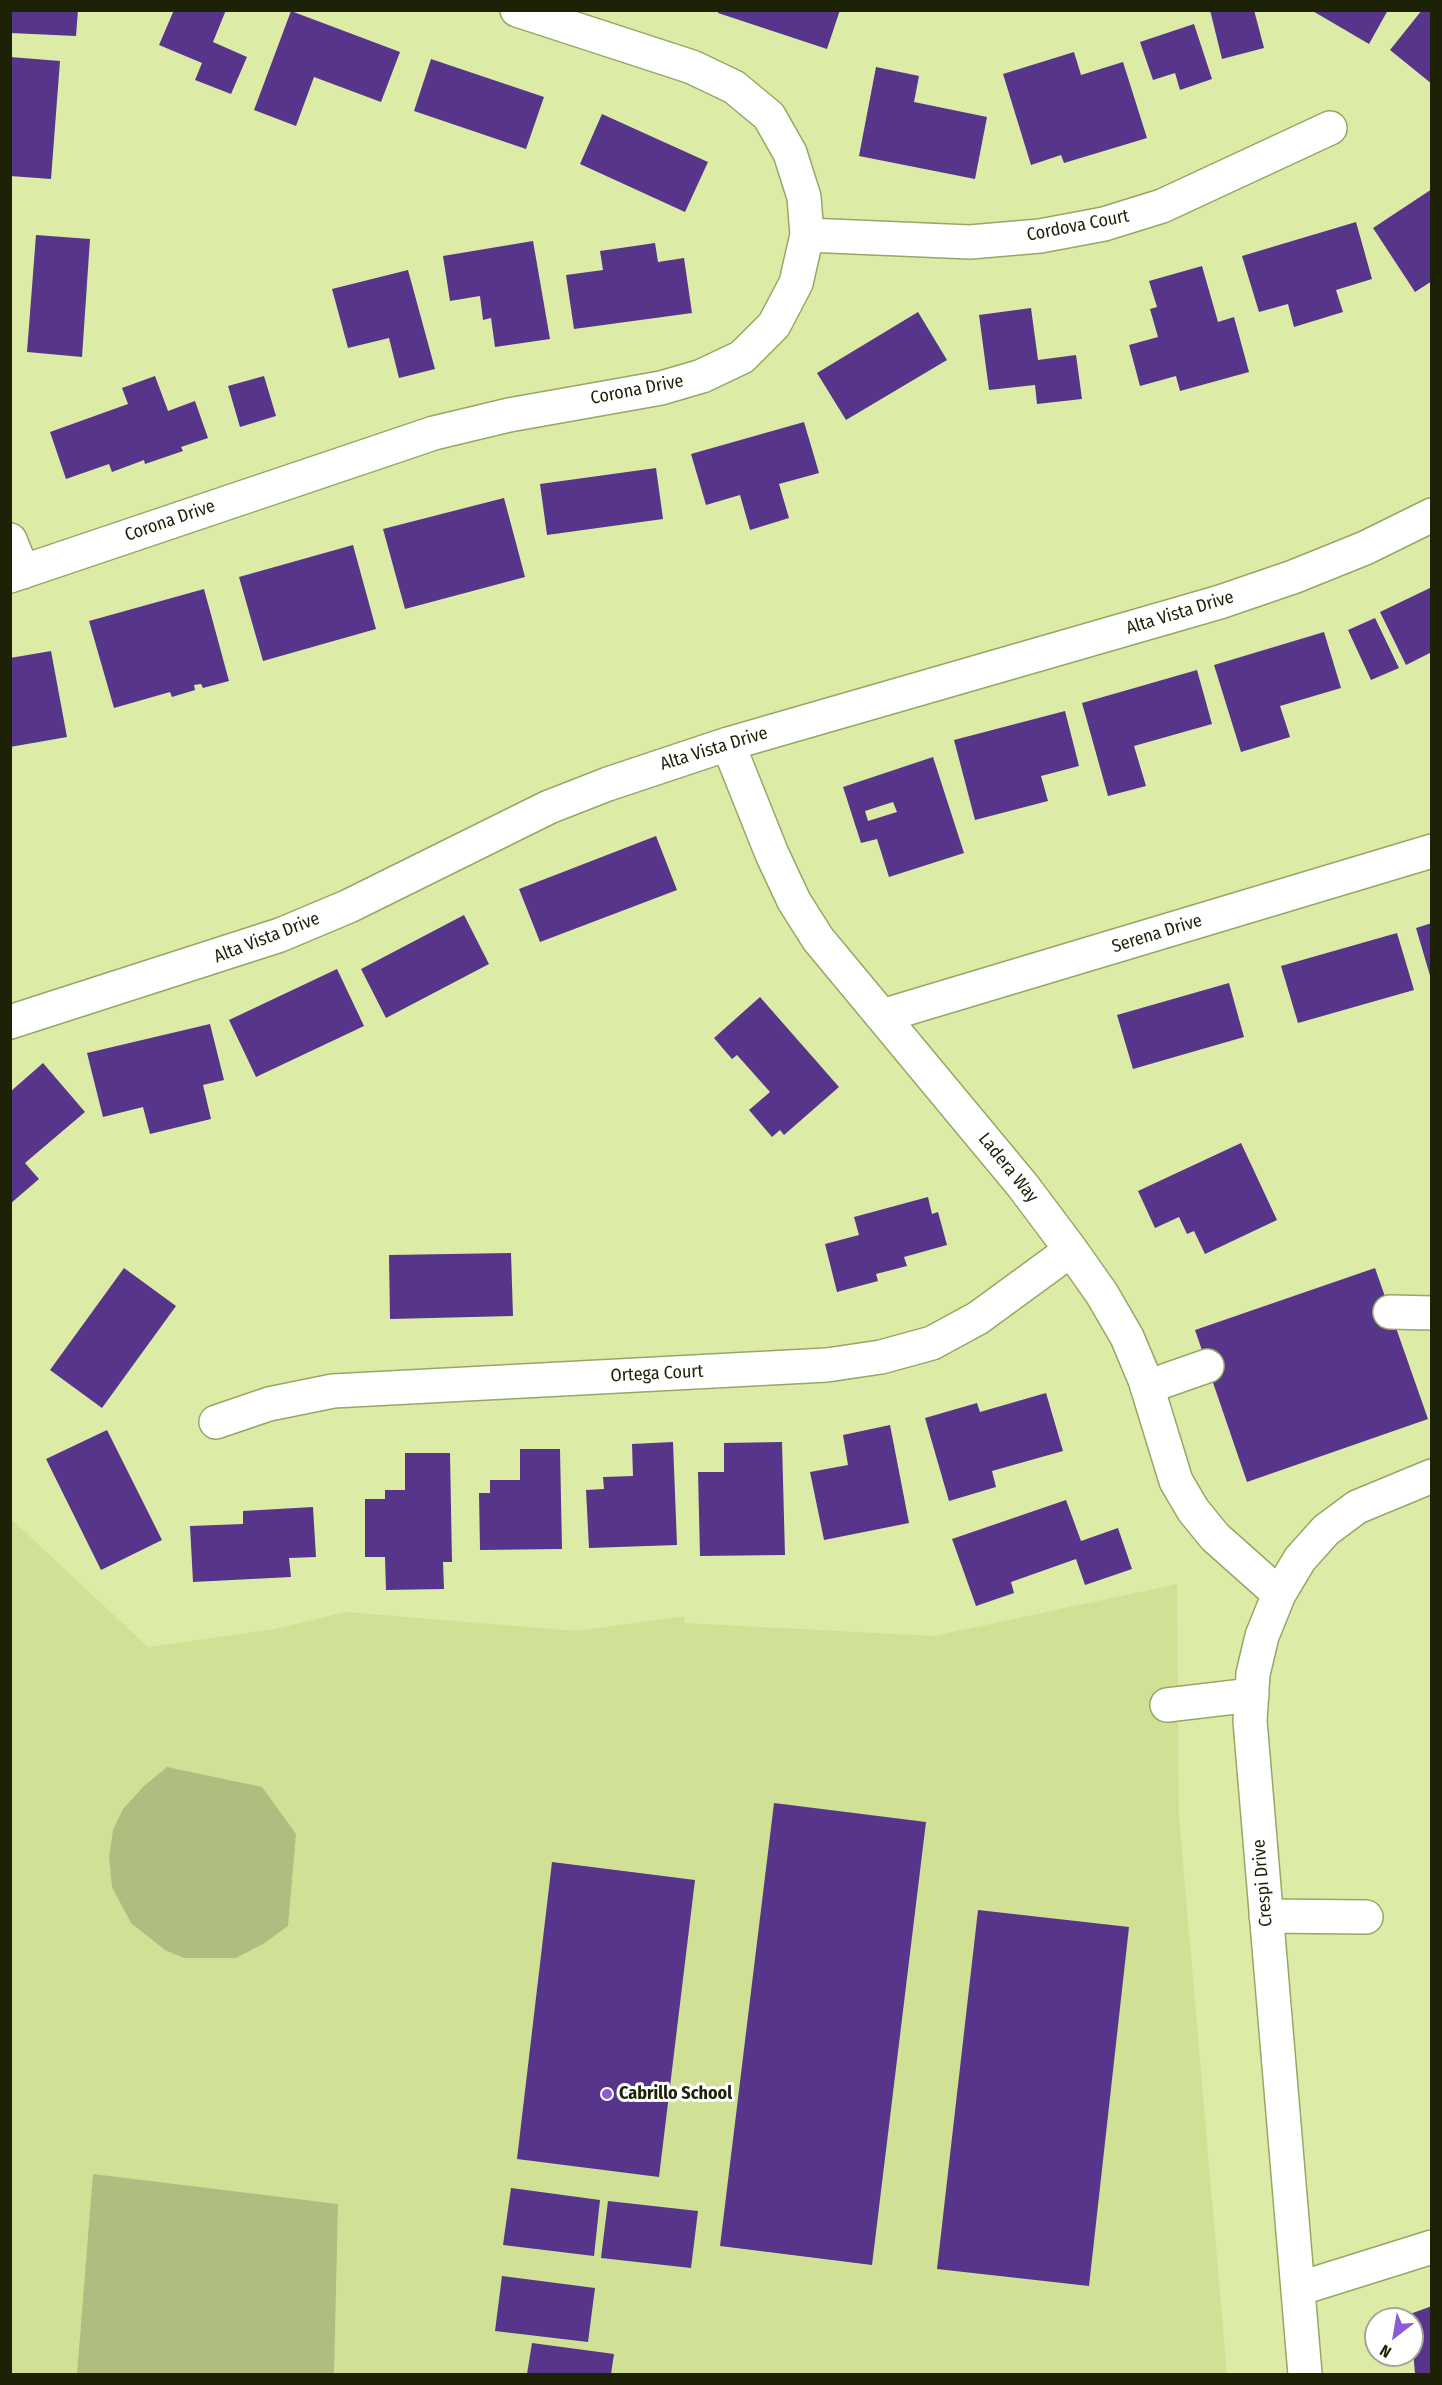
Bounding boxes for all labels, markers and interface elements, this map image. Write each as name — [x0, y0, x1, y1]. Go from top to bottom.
street label: Cordova Court — [1025, 206, 1131, 246]
street label: Corona Drive — [589, 370, 685, 410]
street label: Corona Drive — [122, 495, 218, 547]
street label: Alta Vista Drive — [1124, 586, 1236, 640]
street label: Alta Vista Drive — [658, 722, 770, 776]
street label: Alta Vista Drive — [211, 908, 323, 968]
street label: Serena Drive — [1109, 910, 1205, 958]
street label: Ladera Way — [973, 1129, 1043, 1207]
street label: Ortega Court — [610, 1361, 704, 1387]
street label: Crespi Drive — [1248, 1838, 1278, 1928]
place label: Cabrillo School — [619, 2083, 732, 2105]
marker: Cabrillo School — [600, 2087, 614, 2101]
north arrow — [1364, 2307, 1424, 2367]
text: N — [1376, 2341, 1395, 2362]

